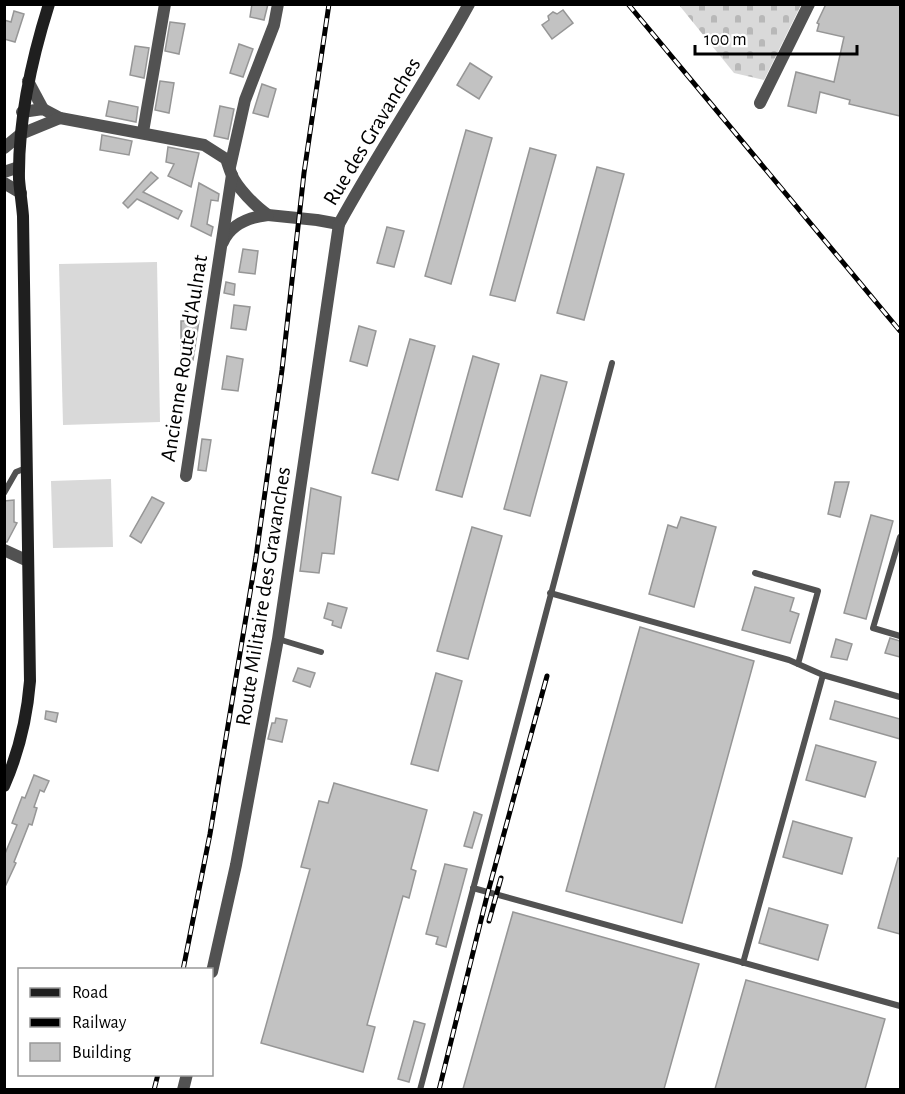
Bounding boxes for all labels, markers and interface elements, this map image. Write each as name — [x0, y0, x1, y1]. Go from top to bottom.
scale bar — [695, 18, 857, 56]
text: 100 m — [704, 31, 747, 49]
street label: Rue des Gravanches — [319, 54, 425, 209]
street label: Ancienne Route d'Aulnat — [157, 253, 211, 463]
street label: Route Militaire des Gravanches — [232, 465, 294, 727]
legend — [18, 968, 213, 1076]
text: Road — [72, 984, 108, 1002]
text: Railway — [72, 1014, 127, 1032]
text: Building — [72, 1044, 132, 1062]

